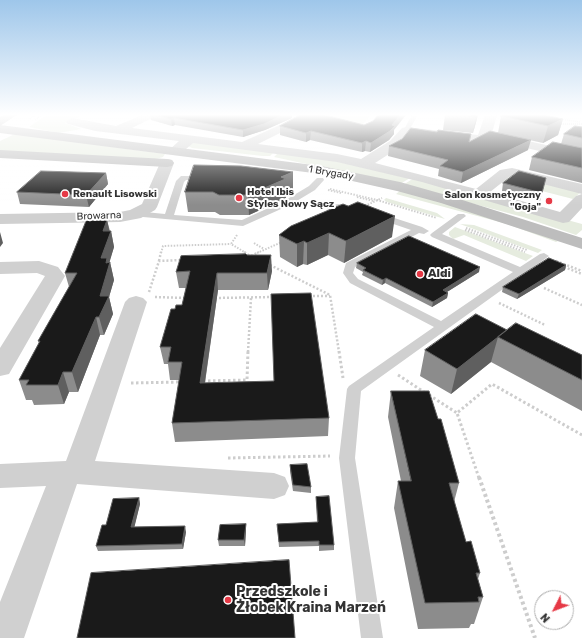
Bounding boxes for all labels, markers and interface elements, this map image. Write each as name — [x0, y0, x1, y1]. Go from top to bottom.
street label: 1 Brygady — [308, 163, 354, 183]
place label: Hotel Ibis Styles Nowy Sącz — [247, 186, 334, 210]
place label: Renault Lisowski — [73, 188, 157, 200]
marker: Renault Lisowski — [60, 189, 70, 199]
place label: Salon kosmetyczny "Goja" — [445, 189, 541, 212]
marker: Hotel Ibis Styles Nowy Sącz — [234, 193, 244, 203]
marker: Salon kosmetyczny "Goja" — [544, 196, 554, 206]
street label: Browarna — [76, 209, 122, 223]
place label: Aldi — [428, 267, 451, 281]
marker: Aldi — [415, 269, 425, 279]
place label: Przedszkole i Żłobek Kraina Marzeń — [236, 584, 386, 616]
north arrow — [534, 590, 574, 630]
marker: Przedszkole i Żłobek Kraina Marzeń — [223, 595, 233, 605]
text: N — [538, 610, 553, 625]

